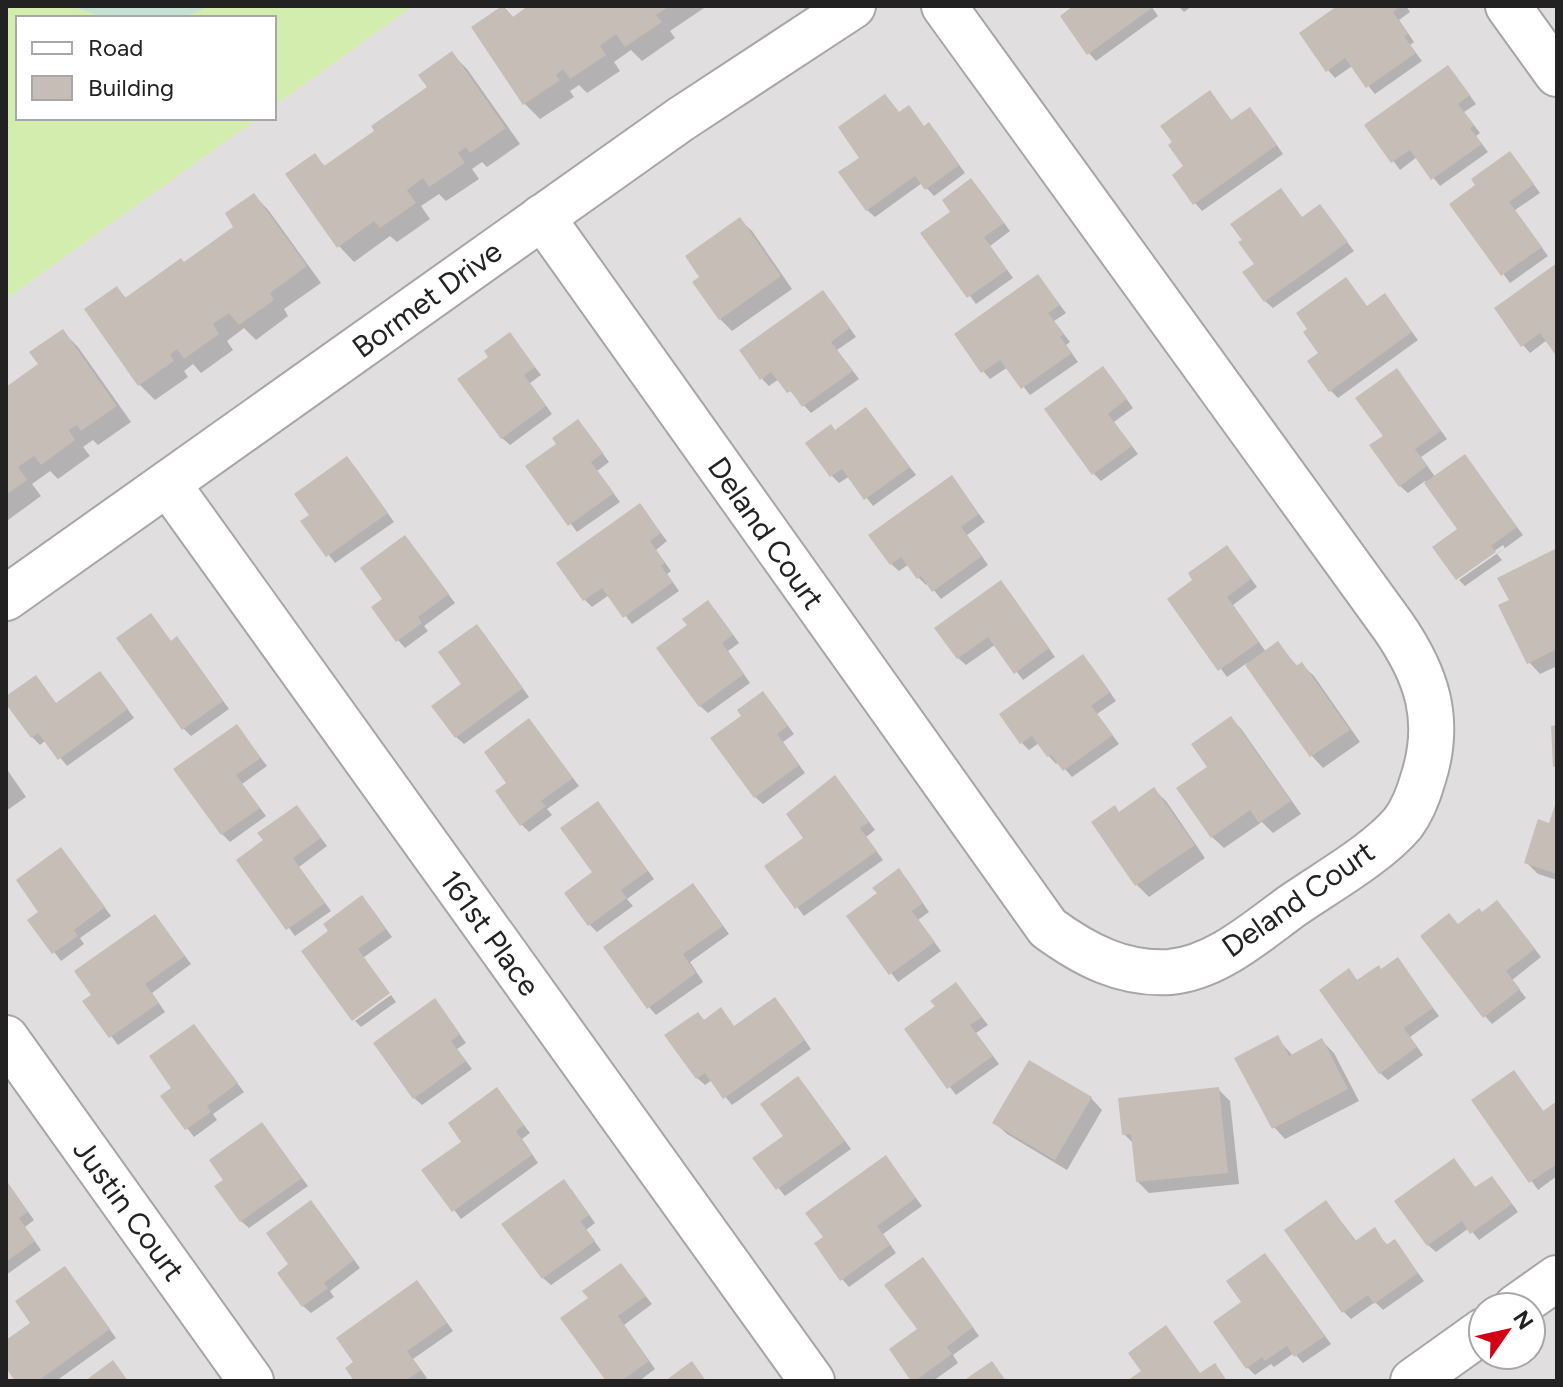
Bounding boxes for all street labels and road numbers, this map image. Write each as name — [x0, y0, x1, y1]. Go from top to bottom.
street label: Bormet Drive — [345, 232, 509, 366]
street label: Deland Court — [700, 450, 832, 616]
street label: Deland Court — [1215, 833, 1381, 965]
street label: 161st Place — [432, 863, 548, 1003]
street label: Justin Court — [65, 1132, 193, 1288]

